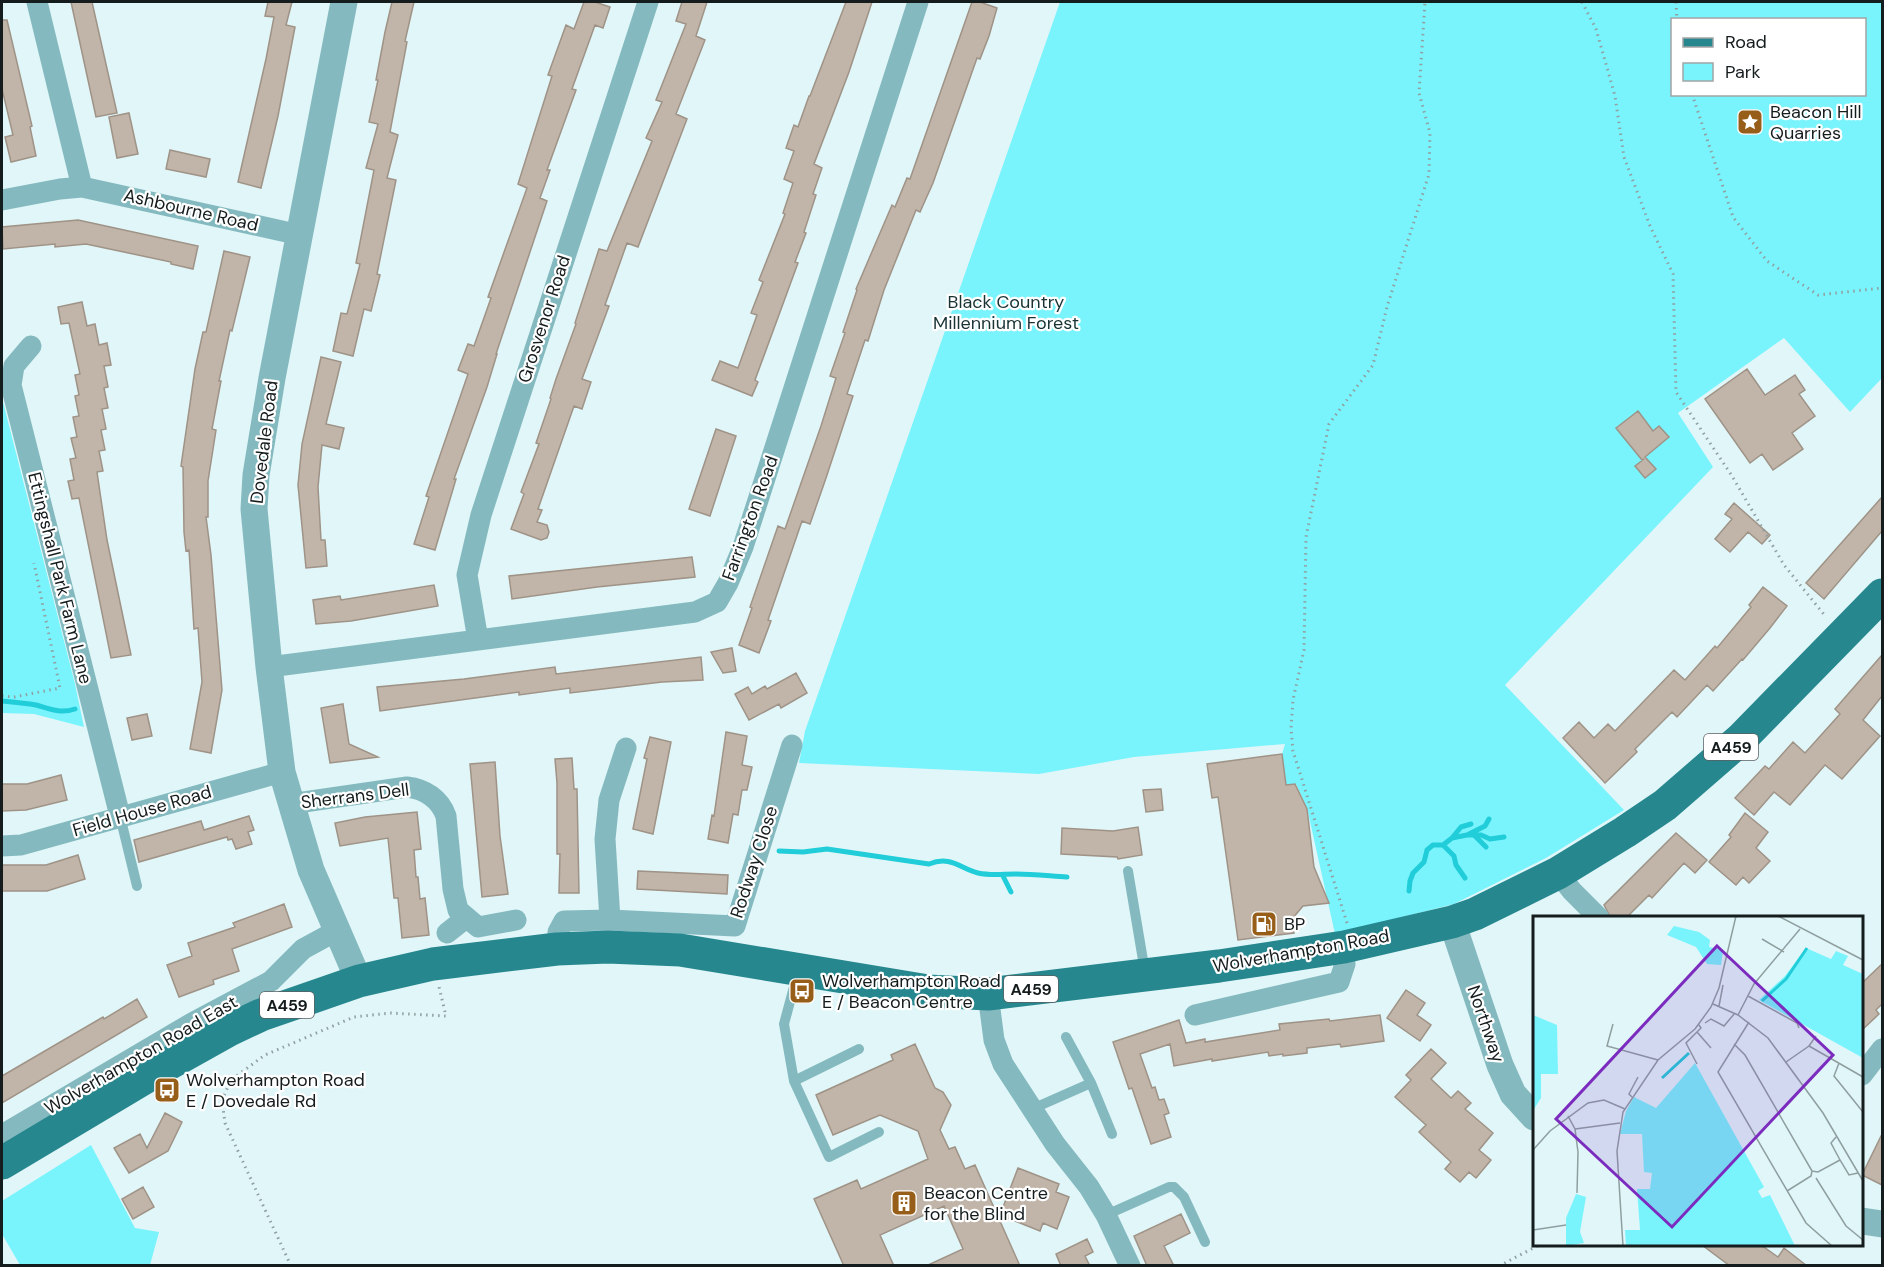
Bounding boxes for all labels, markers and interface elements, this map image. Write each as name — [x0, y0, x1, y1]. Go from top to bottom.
legend — [1671, 18, 1866, 96]
text: Road — [1725, 30, 1767, 54]
text: Park — [1725, 60, 1761, 84]
place label: Beacon Hill Quarries — [1770, 100, 1862, 145]
place icon: Beacon Hill Quarries — [1735, 107, 1765, 137]
street label: Ashbourne Road — [121, 183, 261, 237]
street label: Grosvenor Road — [512, 252, 576, 386]
park label: Black Country Millennium Forest — [933, 290, 1079, 335]
street label: Dovedale Road — [245, 379, 283, 505]
street label: Farrington Road — [716, 452, 784, 584]
street label: Ettingshall Park Farm Lane — [22, 470, 98, 686]
road number: A459 — [1704, 734, 1758, 760]
street label: Sherrans Dell — [299, 777, 411, 815]
street label: Field House Road — [70, 780, 214, 842]
street label: Rodway Close — [725, 803, 783, 921]
fuel station icon: BP — [1249, 909, 1279, 939]
place label: BP — [1284, 912, 1305, 936]
inset map — [1533, 916, 1863, 1246]
street label: Wolverhampton Road — [1211, 924, 1391, 978]
place label: Wolverhampton Road E / Beacon Centre — [822, 969, 1001, 1014]
bus stop icon: Wolverhampton Road E / Beacon Centre — [787, 976, 817, 1006]
road number: A459 — [1004, 976, 1058, 1002]
street label: Northway — [1462, 982, 1510, 1066]
street label: Wolverhampton Road East — [40, 990, 242, 1120]
road number: A459 — [260, 992, 314, 1018]
place label: Wolverhampton Road E / Dovedale Rd — [186, 1068, 365, 1113]
bus stop icon: Wolverhampton Road E / Dovedale Rd — [152, 1075, 182, 1105]
place label: Beacon Centre for the Blind — [924, 1181, 1048, 1226]
building icon: Beacon Centre for the Blind — [889, 1188, 919, 1218]

